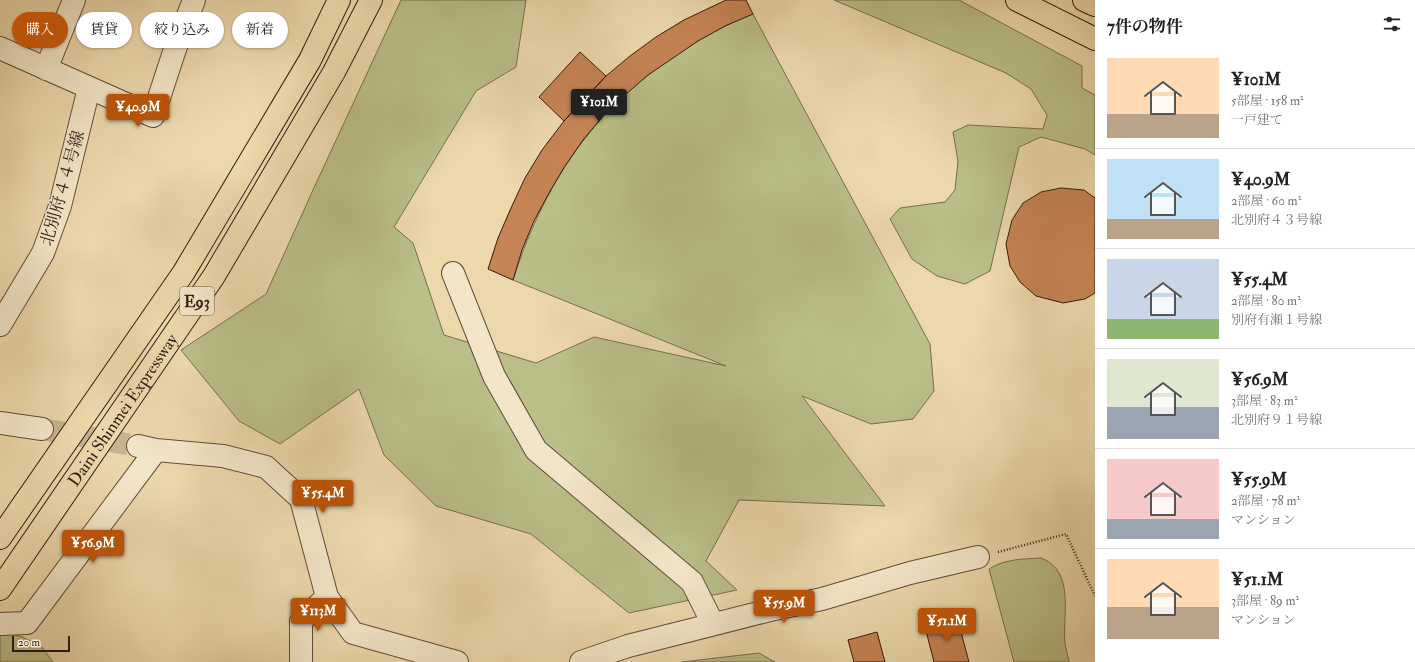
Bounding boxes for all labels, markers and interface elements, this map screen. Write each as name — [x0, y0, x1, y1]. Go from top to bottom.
chip: 購入 — [12, 12, 68, 48]
chip: 賃貸 — [76, 12, 132, 48]
chip: 絞り込み — [140, 12, 224, 48]
chip: 新着 — [232, 12, 288, 48]
icon: filters — [1381, 13, 1403, 35]
text: 7件の物件 — [1107, 16, 1183, 37]
text: ¥101M — [1231, 69, 1281, 90]
icon: home — [1139, 74, 1187, 122]
pin: ¥101M — [571, 89, 627, 123]
text: 5部屋 · 158 m² — [1231, 93, 1304, 109]
pin: ¥40.9M — [105, 94, 171, 128]
text: ¥101M — [580, 94, 618, 110]
text: ¥40.9M — [115, 99, 161, 115]
text: 一戸建て — [1231, 112, 1283, 128]
street label: 北別府４４号線 — [36, 128, 89, 248]
text: ¥40.9M — [1231, 169, 1290, 190]
icon: home — [1139, 175, 1187, 223]
text: 2部屋 · 60 m² — [1231, 193, 1301, 209]
text: 北別府４３号線 — [1231, 212, 1322, 228]
text: ¥55.4M — [1231, 269, 1288, 290]
icon: home — [1139, 275, 1187, 323]
road number: E93 — [180, 287, 214, 315]
text: 2部屋 · 80 m² — [1231, 293, 1301, 309]
text: 別府有瀬１号線 — [1231, 312, 1322, 328]
street label: Daini Shinmei Expressway — [63, 329, 184, 491]
text: ¥56.9M — [1231, 369, 1288, 390]
icon: home — [1139, 375, 1187, 423]
text: 3部屋 · 83 m² — [1231, 393, 1298, 409]
text: 北別府９１号線 — [1231, 412, 1322, 428]
text: ¥55.9M — [1231, 469, 1287, 490]
icon: home — [1139, 475, 1187, 523]
pin: ¥55.4M — [290, 480, 356, 514]
text: ¥55.4M — [301, 485, 345, 501]
text: 2部屋 · 78 m² — [1231, 493, 1300, 509]
text: マンション — [1231, 512, 1295, 528]
pin: ¥56.9M — [60, 530, 126, 564]
text: ¥56.9M — [71, 535, 115, 551]
text: ¥51.1M — [1231, 569, 1283, 590]
icon: home — [1139, 575, 1187, 623]
pin: ¥55.9M — [751, 590, 817, 624]
text: 3部屋 · 89 m² — [1231, 593, 1299, 609]
text: ¥55.9M — [763, 595, 805, 611]
pin: ¥113M — [290, 598, 346, 632]
text: ¥113M — [300, 603, 336, 619]
pin: ¥51.1M — [914, 608, 980, 642]
text: マンション — [1231, 612, 1295, 628]
text: ¥51.1M — [927, 613, 967, 629]
scale bar — [12, 634, 70, 653]
text: 20 m — [18, 636, 40, 649]

